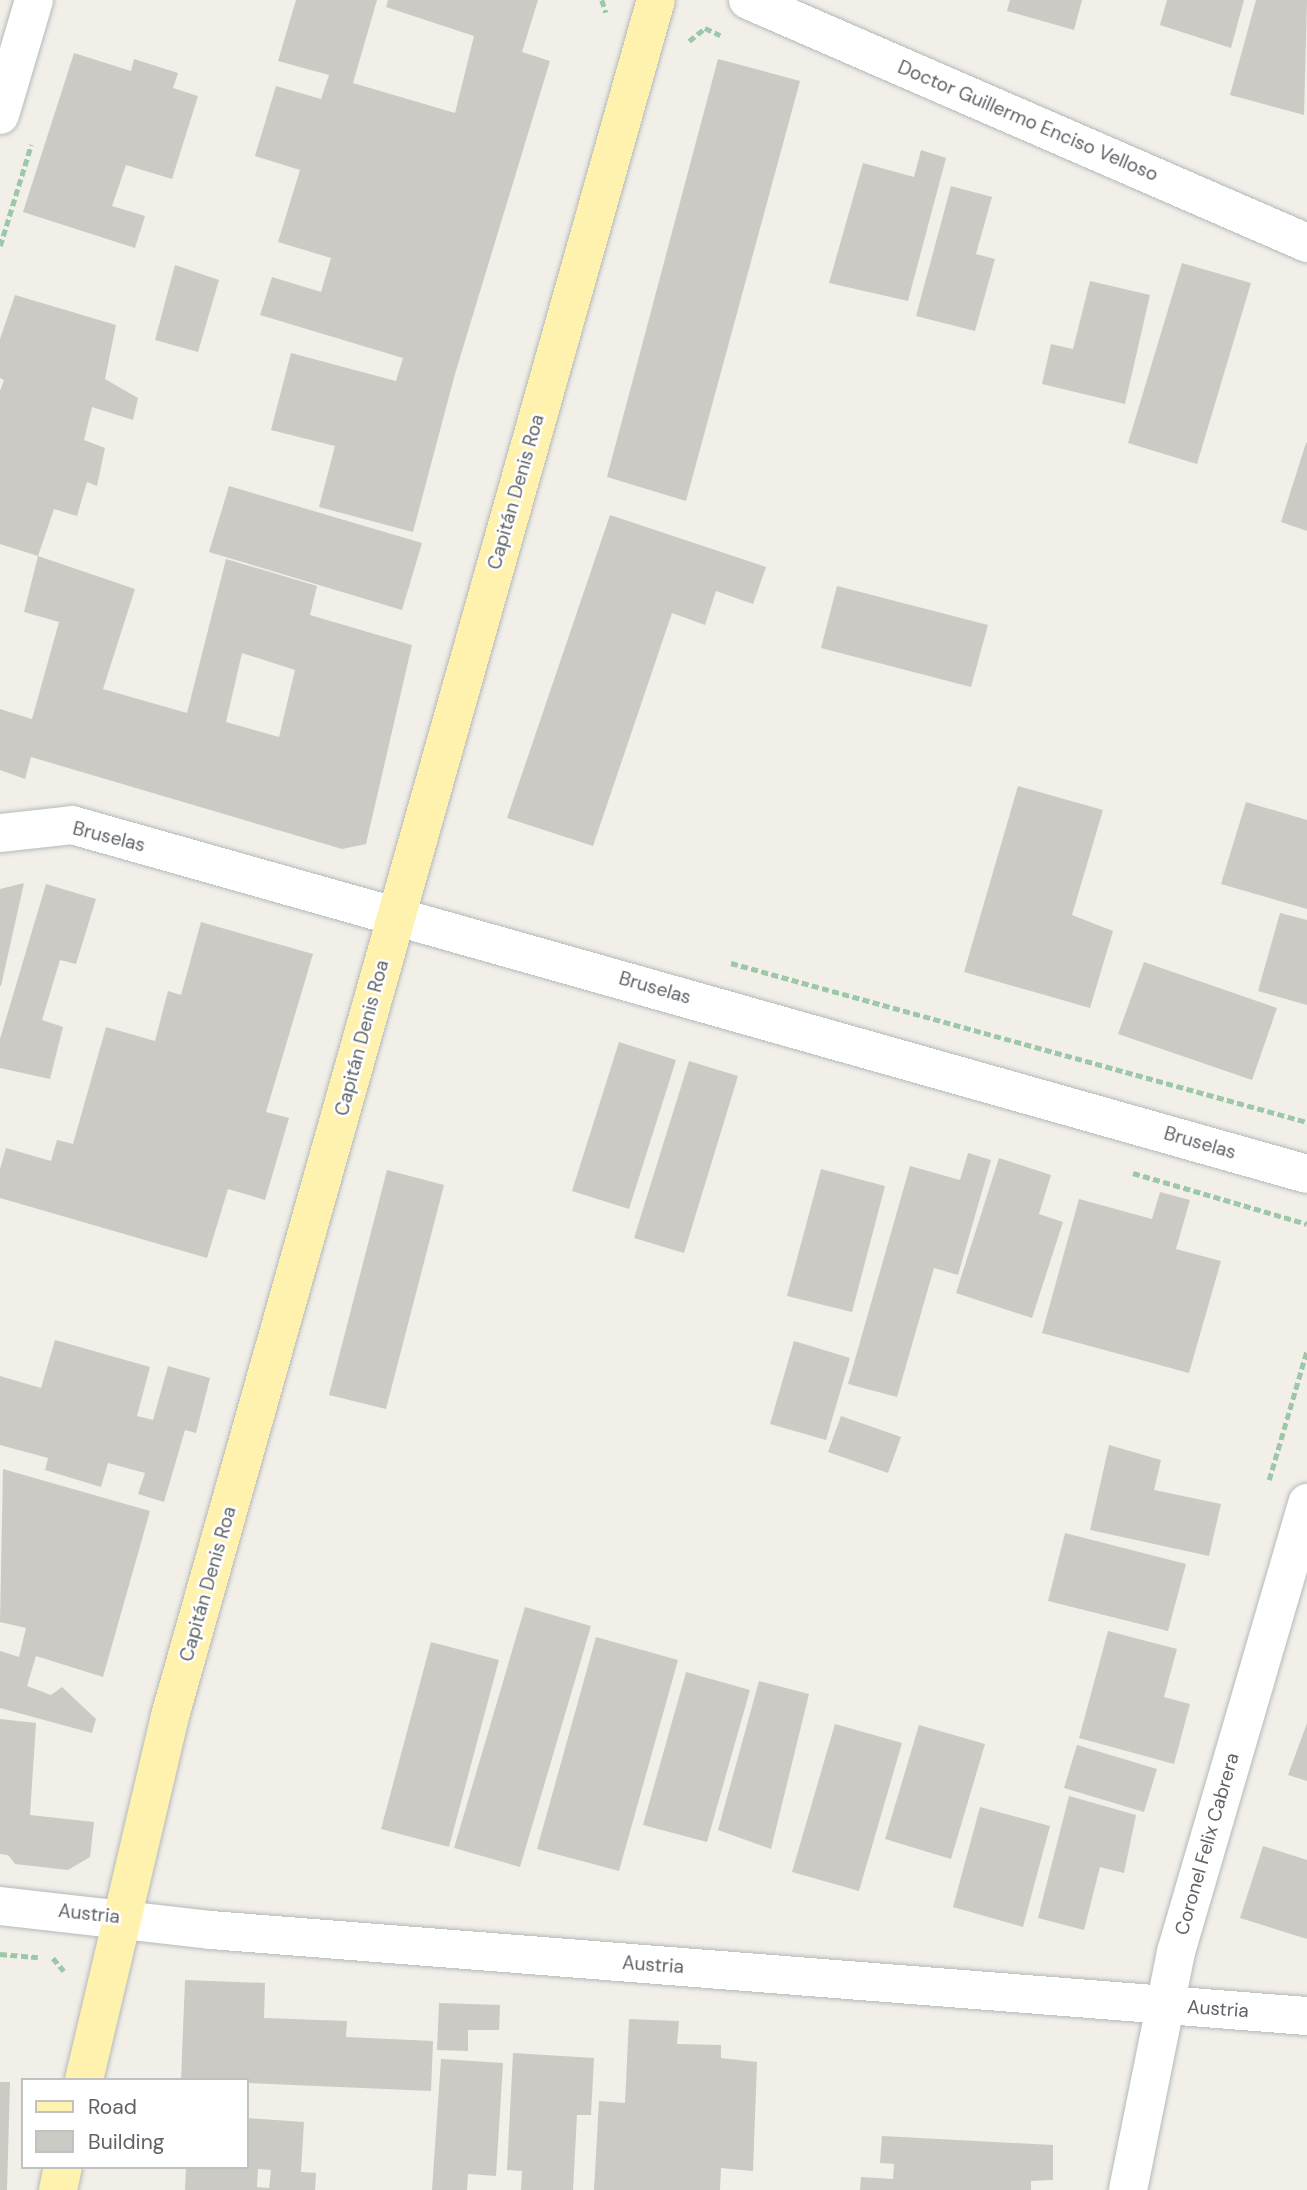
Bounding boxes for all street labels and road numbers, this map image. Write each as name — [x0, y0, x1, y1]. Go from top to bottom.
street label: Doctor Guillermo Enciso Velloso — [894, 56, 1162, 186]
street label: Capitán Denis Roa — [483, 412, 549, 572]
street label: Bruselas — [70, 817, 148, 857]
street label: Capitán Denis Roa — [330, 958, 394, 1118]
street label: Bruselas — [616, 967, 694, 1009]
street label: Bruselas — [1161, 1122, 1239, 1164]
street label: Capitán Denis Roa — [175, 1504, 241, 1664]
street label: Coronel Felix Cabrera — [1170, 1750, 1244, 1938]
street label: Austria — [57, 1899, 121, 1929]
street label: Austria — [621, 1951, 685, 1979]
street label: Austria — [1186, 1995, 1250, 2023]

